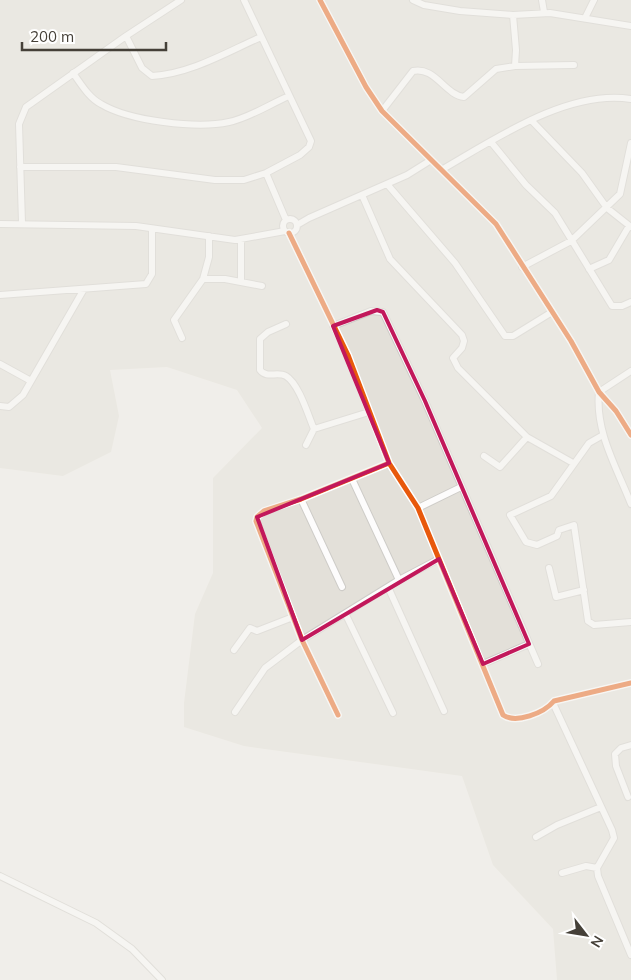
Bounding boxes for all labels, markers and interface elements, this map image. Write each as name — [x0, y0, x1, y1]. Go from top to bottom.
scale bar — [22, 20, 166, 52]
text: 200 m — [30, 27, 74, 46]
north arrow — [561, 910, 611, 960]
text: N — [587, 933, 608, 951]

